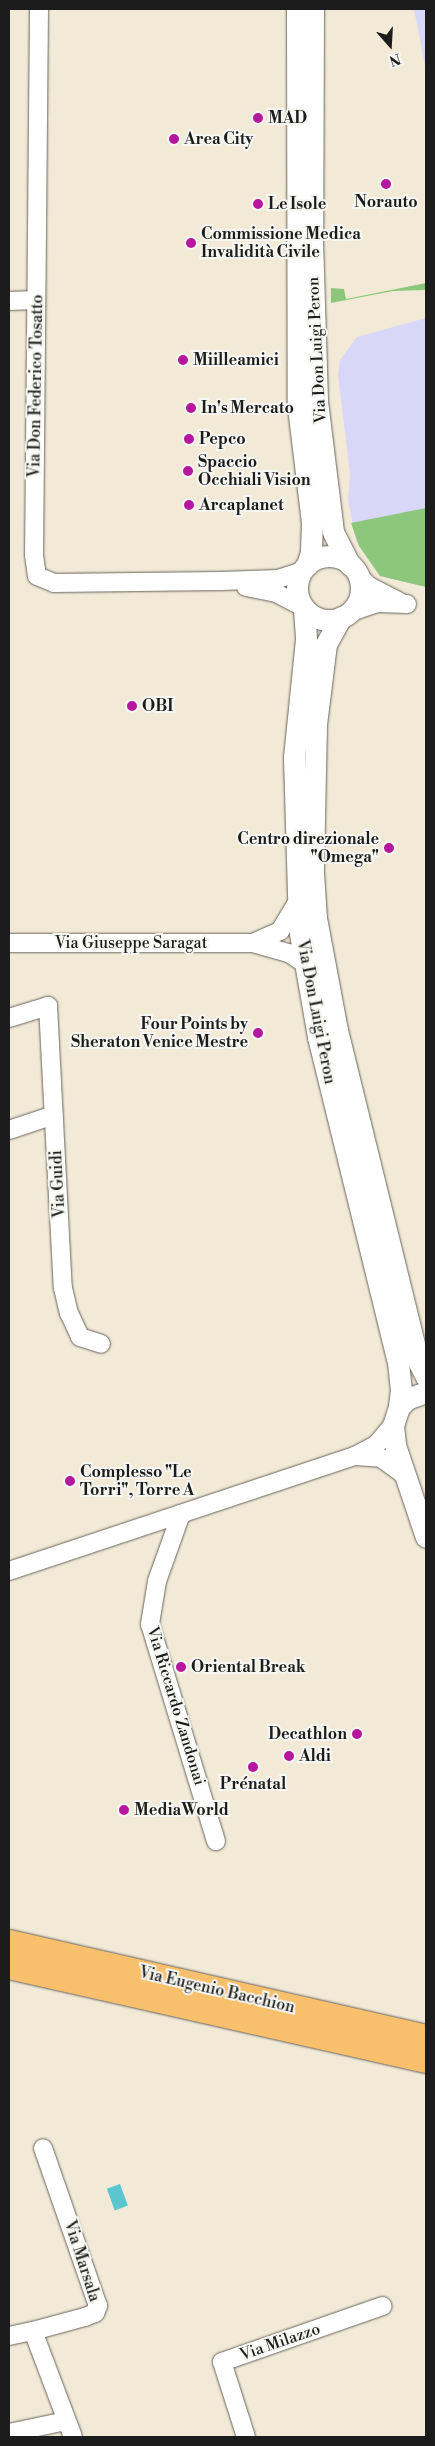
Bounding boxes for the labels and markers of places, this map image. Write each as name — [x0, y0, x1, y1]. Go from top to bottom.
place label: MAD — [268, 108, 307, 128]
marker: MAD — [252, 112, 264, 124]
place label: Area City — [184, 129, 253, 149]
marker: Area City — [168, 133, 180, 145]
marker: Norauto — [380, 178, 392, 190]
place label: Norauto — [354, 192, 418, 212]
place label: Le Isole — [268, 194, 326, 214]
marker: Le Isole — [252, 198, 264, 210]
place label: Commissione Medica Invalidità Civile — [201, 224, 361, 262]
marker: Commissione Medica Invalidità Civile — [185, 237, 197, 249]
place label: Miilleamici — [193, 350, 279, 370]
marker: Miilleamici — [177, 354, 189, 366]
place label: In's Mercato — [201, 398, 294, 418]
marker: In's Mercato — [185, 402, 197, 414]
place label: Pepco — [199, 429, 246, 449]
marker: Pepco — [183, 433, 195, 445]
place label: Spaccio Occhiali Vision — [198, 452, 311, 490]
marker: Spaccio Occhiali Vision — [182, 465, 194, 477]
place label: Arcaplanet — [199, 495, 284, 515]
marker: Arcaplanet — [183, 499, 195, 511]
place label: OBI — [142, 696, 173, 716]
marker: OBI — [126, 700, 138, 712]
place label: Centro direzionale "Omega" — [237, 829, 379, 867]
marker: Centro direzionale "Omega" — [383, 842, 395, 854]
place label: Four Points by Sheraton Venice Mestre — [71, 1014, 248, 1052]
marker: Four Points by Sheraton Venice Mestre — [252, 1027, 264, 1039]
place label: Complesso "Le Torri", Torre A — [80, 1462, 194, 1500]
marker: Complesso "Le Torri", Torre A — [64, 1475, 76, 1487]
place label: Oriental Break — [191, 1657, 306, 1677]
marker: Oriental Break — [175, 1661, 187, 1673]
place label: Decathlon — [268, 1724, 347, 1744]
marker: Decathlon — [351, 1728, 363, 1740]
place label: Aldi — [299, 1746, 331, 1766]
marker: Aldi — [283, 1750, 295, 1762]
marker: Prénatal — [247, 1761, 259, 1773]
place label: Prénatal — [220, 1774, 286, 1794]
place label: MediaWorld — [134, 1800, 229, 1820]
marker: MediaWorld — [118, 1804, 130, 1816]

